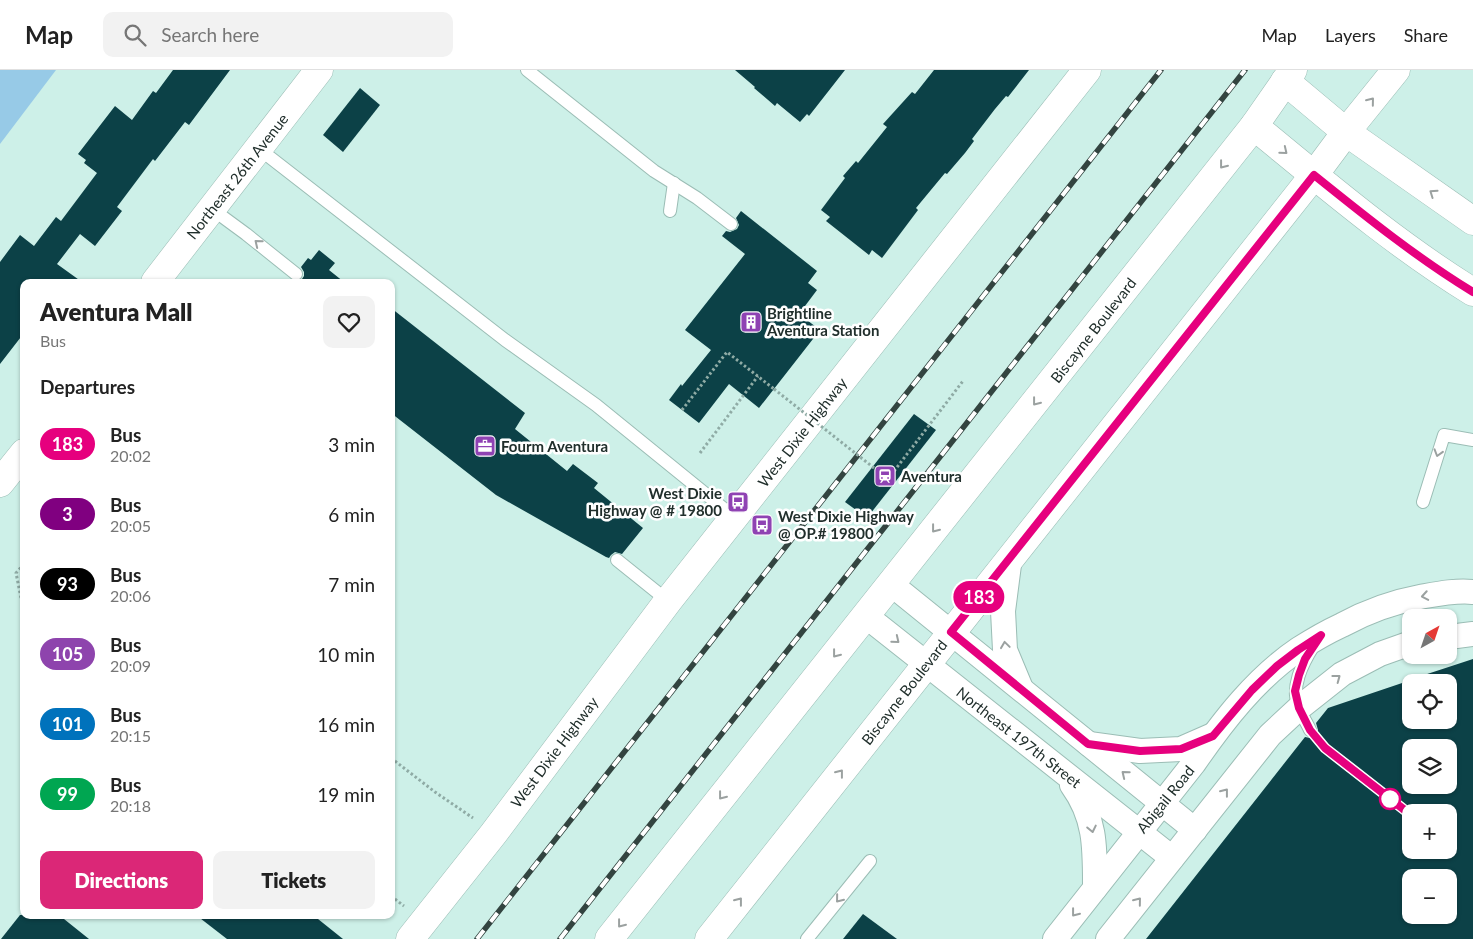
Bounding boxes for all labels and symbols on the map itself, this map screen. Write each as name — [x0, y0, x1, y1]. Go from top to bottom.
one-way arrow — [1366, 98, 1374, 107]
street label: Northeast 26th Avenue — [182, 110, 292, 242]
one-way arrow — [1278, 145, 1287, 153]
one-way arrow — [1221, 159, 1229, 168]
one-way arrow — [1429, 190, 1439, 199]
one-way arrow — [254, 239, 263, 248]
street label: Biscayne Boulevard — [1046, 274, 1140, 386]
place label: Brightline Aventura Station — [766, 304, 879, 339]
building icon: Brightline Aventura Station — [739, 310, 763, 334]
street label: West Dixie Highway — [754, 374, 850, 490]
one-way arrow — [1032, 396, 1041, 405]
office icon: Fourm Aventura — [473, 434, 497, 458]
place label: Fourm Aventura — [501, 437, 608, 455]
one-way arrow — [1434, 448, 1444, 457]
station icon: Aventura — [873, 464, 897, 488]
place label: Aventura — [900, 467, 962, 485]
place label: West Dixie Highway @ # 19800 — [588, 484, 722, 519]
bus stop icon: West Dixie Highway @ # 19800 — [726, 490, 750, 514]
place label: West Dixie Highway @ OP.# 19800 — [778, 507, 914, 542]
bus stop icon: West Dixie Highway @ OP.# 19800 — [750, 513, 774, 537]
one-way arrow — [932, 523, 940, 532]
line badge: 183 — [950, 581, 1008, 613]
one-way arrow — [1420, 591, 1429, 601]
north arrow — [1402, 609, 1458, 664]
one-way arrow — [890, 634, 899, 642]
street label: Biscayne Boulevard — [857, 636, 951, 748]
one-way arrow — [1000, 640, 1011, 648]
one-way arrow — [833, 648, 841, 657]
one-way arrow — [1331, 675, 1341, 684]
street label: Northeast 197th Street — [953, 683, 1085, 792]
street label: West Dixie Highway — [507, 693, 602, 811]
street label: Abigail Road — [1132, 762, 1198, 836]
one-way arrow — [834, 770, 842, 779]
one-way arrow — [1121, 770, 1130, 779]
unlabelled marker — [1379, 788, 1401, 810]
one-way arrow — [1220, 789, 1228, 798]
one-way arrow — [719, 791, 728, 800]
one-way arrow — [1086, 825, 1097, 834]
one-way arrow — [836, 894, 845, 903]
one-way arrow — [734, 898, 742, 907]
one-way arrow — [1133, 898, 1141, 907]
one-way arrow — [1072, 908, 1081, 917]
one-way arrow — [618, 918, 627, 927]

